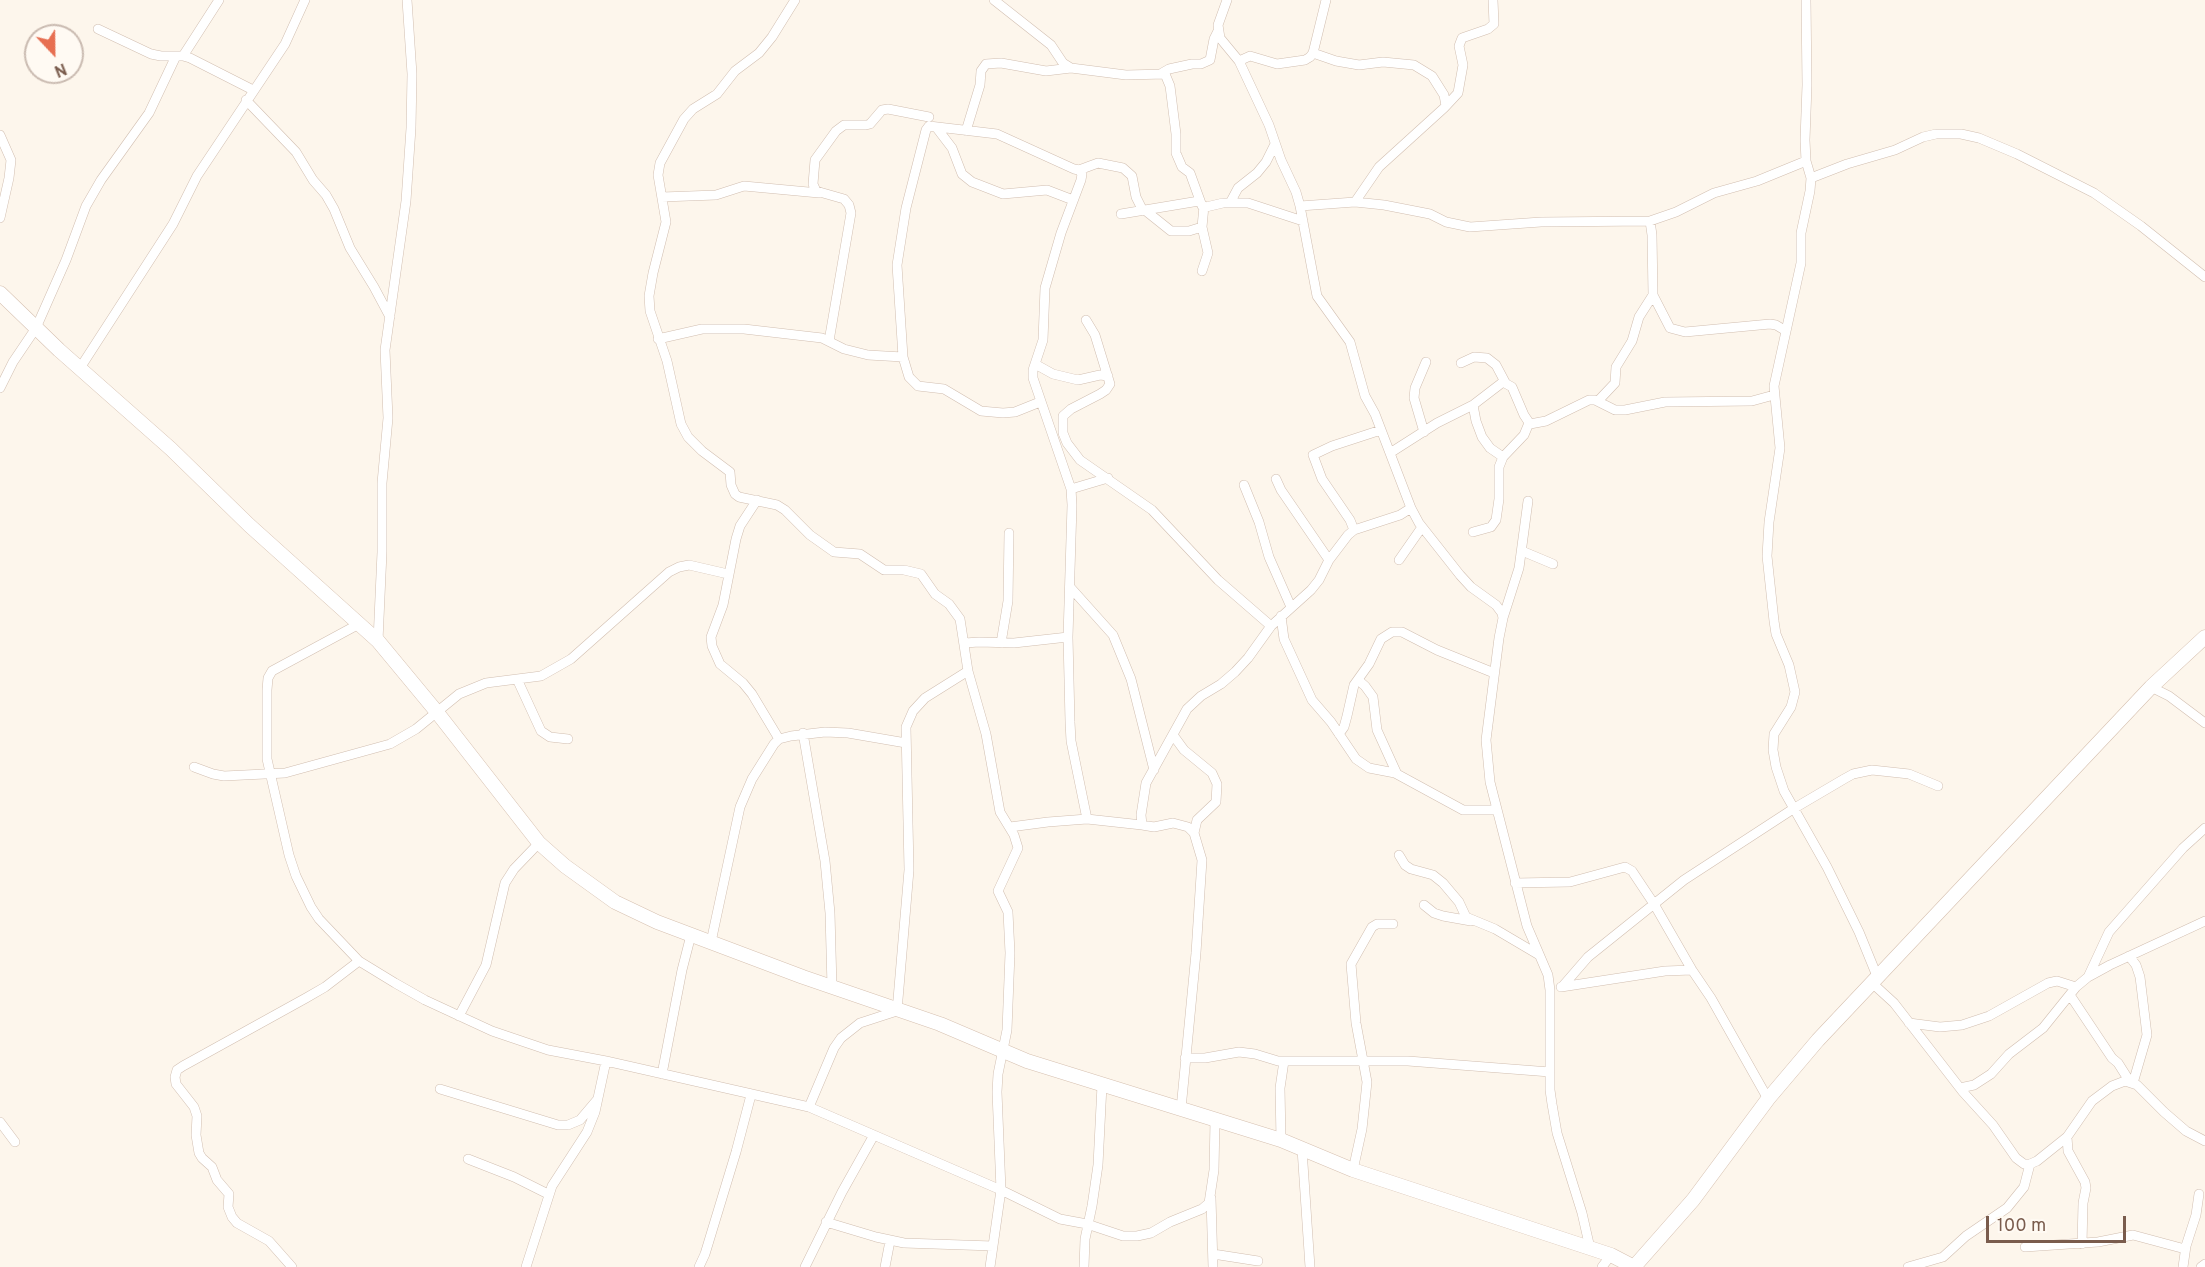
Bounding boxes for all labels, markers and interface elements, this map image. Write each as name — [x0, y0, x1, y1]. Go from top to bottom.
north arrow — [24, 24, 84, 84]
text: N — [51, 57, 69, 80]
scale bar — [1989, 1204, 2128, 1242]
text: 100 m — [1997, 1215, 2046, 1238]

